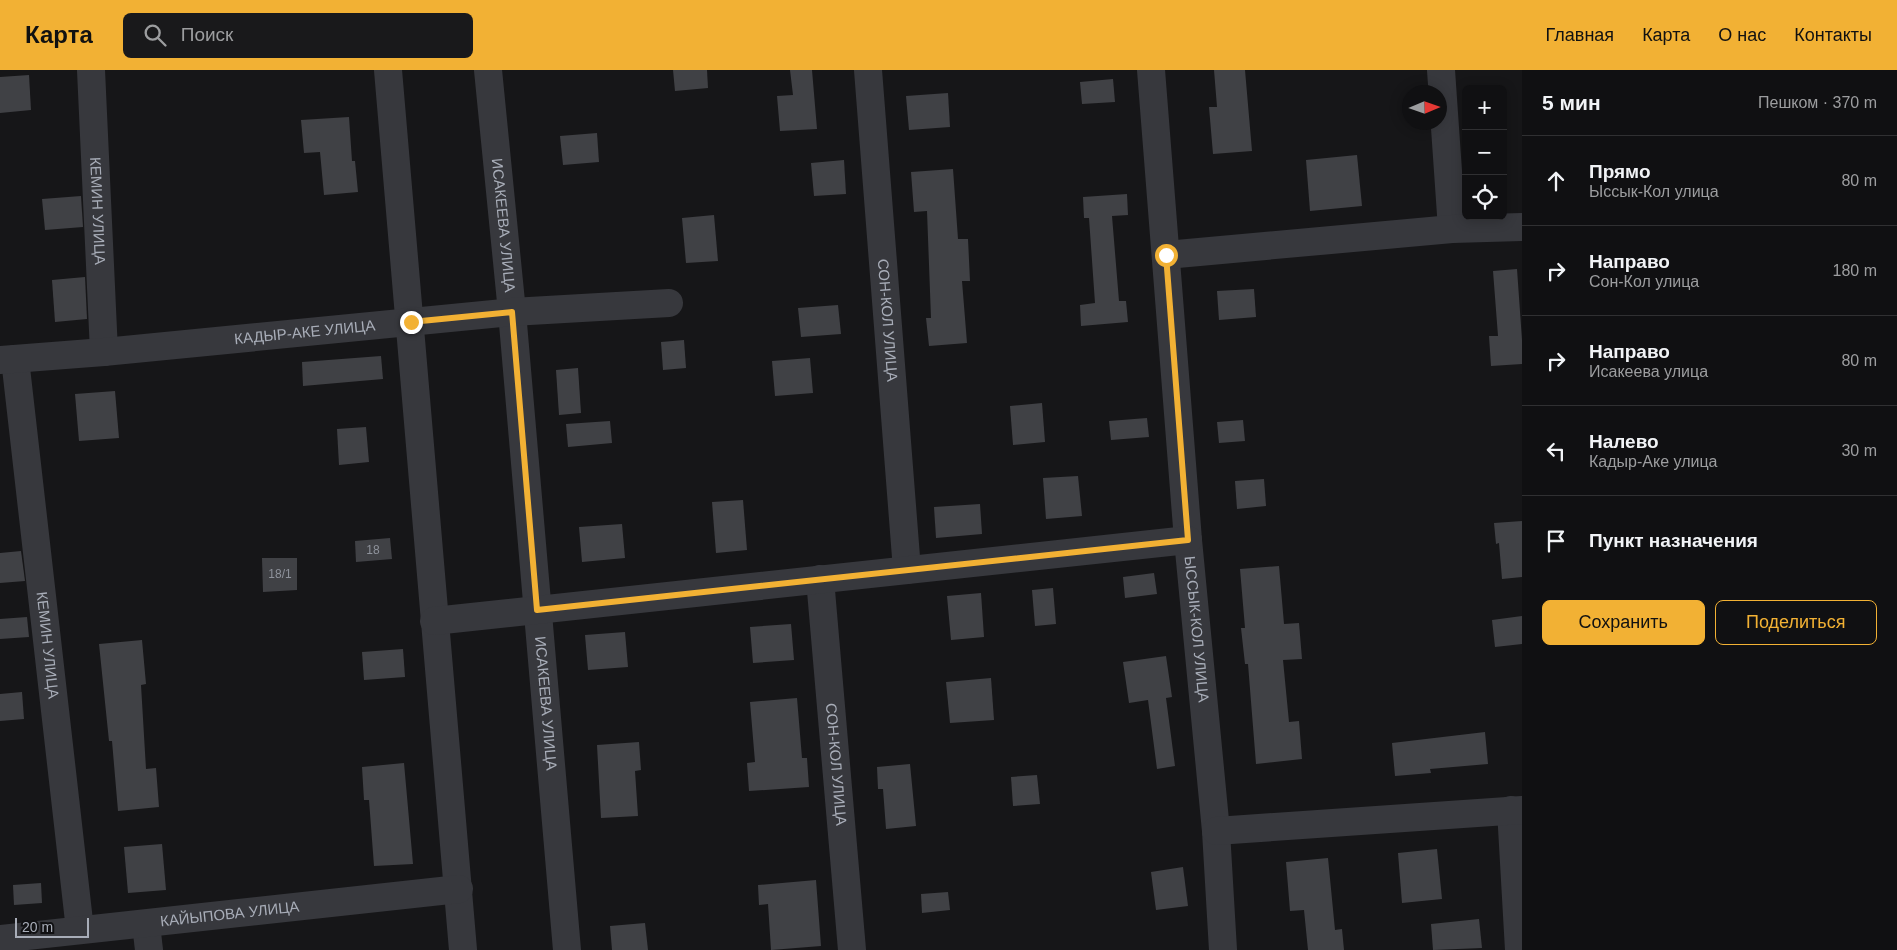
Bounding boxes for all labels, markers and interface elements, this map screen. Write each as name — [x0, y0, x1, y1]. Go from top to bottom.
search box — [123, 13, 473, 58]
text: Карта — [25, 21, 93, 48]
icon: search — [141, 21, 169, 49]
text: Поиск — [181, 24, 233, 45]
text: Главная — [1546, 25, 1614, 45]
text: Карта — [1642, 25, 1690, 45]
text: О нас — [1718, 25, 1766, 45]
text: Контакты — [1794, 25, 1872, 45]
north arrow — [1402, 85, 1447, 130]
map controls — [1462, 85, 1507, 220]
button: + — [1462, 85, 1507, 130]
text: 5 мин — [1542, 91, 1601, 114]
text: Пешком · 370 m — [1758, 94, 1877, 111]
button: − — [1462, 130, 1507, 175]
street label: КЕМИН УЛИЦА — [87, 157, 109, 265]
street label: ИСАКЕЕВА УЛИЦА — [489, 157, 519, 293]
text: Прямо — [1589, 161, 1651, 182]
icon: ahead — [1542, 167, 1570, 195]
text: 80 m — [1841, 172, 1877, 189]
button: locate — [1462, 175, 1507, 220]
text: Ыссык-Кол улица — [1589, 183, 1719, 200]
route start — [1155, 244, 1178, 267]
text: Направо — [1589, 251, 1670, 272]
icon: right — [1542, 257, 1570, 285]
street label: СОН-КОЛ УЛИЦА — [875, 258, 901, 382]
text: 180 m — [1833, 262, 1877, 279]
text: Сон-Кол улица — [1589, 273, 1699, 290]
route end — [400, 311, 423, 334]
street label: КАДЫР-АКЕ УЛИЦА — [233, 316, 376, 347]
text: Направо — [1589, 341, 1670, 362]
icon: right — [1542, 347, 1570, 375]
text: 80 m — [1841, 352, 1877, 369]
text: Исакеева улица — [1589, 363, 1708, 380]
text: Налево — [1589, 431, 1659, 452]
icon: left — [1542, 437, 1570, 465]
text: 30 m — [1841, 442, 1877, 459]
text: Кадыр-Аке улица — [1589, 453, 1717, 470]
icon: arrive — [1542, 527, 1570, 555]
text: Пункт назначения — [1589, 530, 1758, 551]
house number: 18 — [366, 543, 380, 557]
street label: ЫССЫК-КОЛ УЛИЦА — [1182, 555, 1213, 703]
house number: 18/1 — [268, 567, 292, 581]
street label: КЕМИН УЛИЦА — [34, 591, 63, 700]
button: Сохранить — [1542, 600, 1705, 645]
button: Поделиться — [1715, 600, 1877, 645]
street label: ИСАКЕЕВА УЛИЦА — [532, 636, 560, 771]
street label: СОН-КОЛ УЛИЦА — [823, 702, 850, 826]
street label: КАЙЫПОВА УЛИЦА — [159, 897, 300, 930]
scale bar — [15, 915, 89, 938]
text: 20 m — [22, 919, 53, 935]

